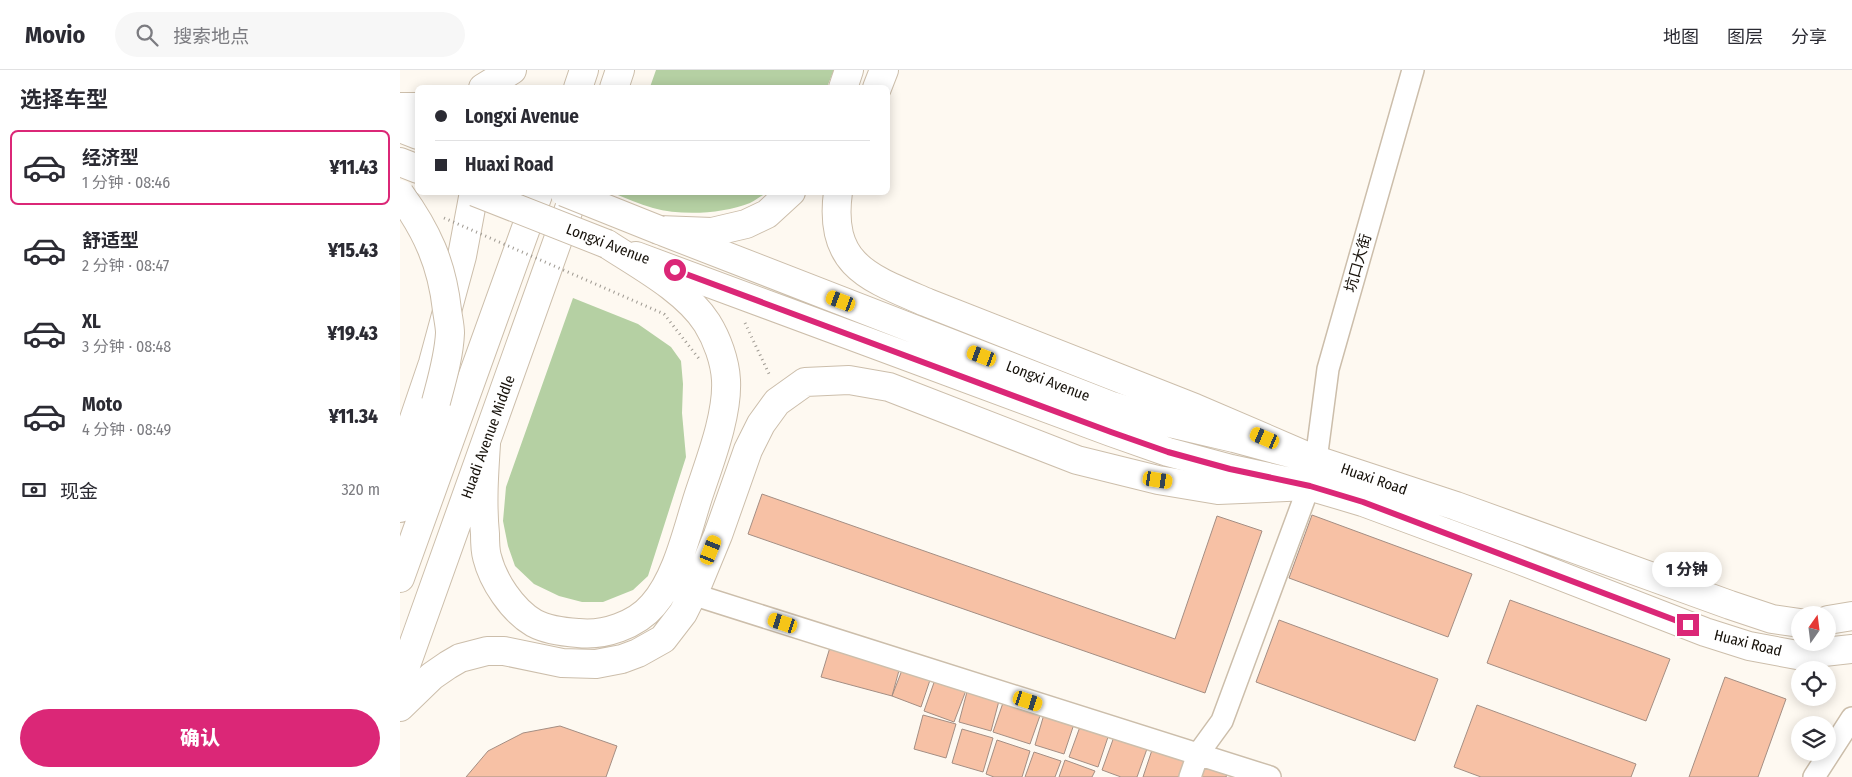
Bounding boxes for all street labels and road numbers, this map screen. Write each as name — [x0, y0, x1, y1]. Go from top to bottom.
street label: Longxi Avenue — [564, 220, 652, 268]
street label: 坑口大街 — [1341, 232, 1375, 294]
street label: Longxi Avenue — [1004, 357, 1092, 405]
street label: Huadi Avenue Middle — [457, 373, 519, 501]
street label: Huaxi Road — [1338, 459, 1410, 499]
street label: Huaxi Road — [1712, 626, 1784, 660]

